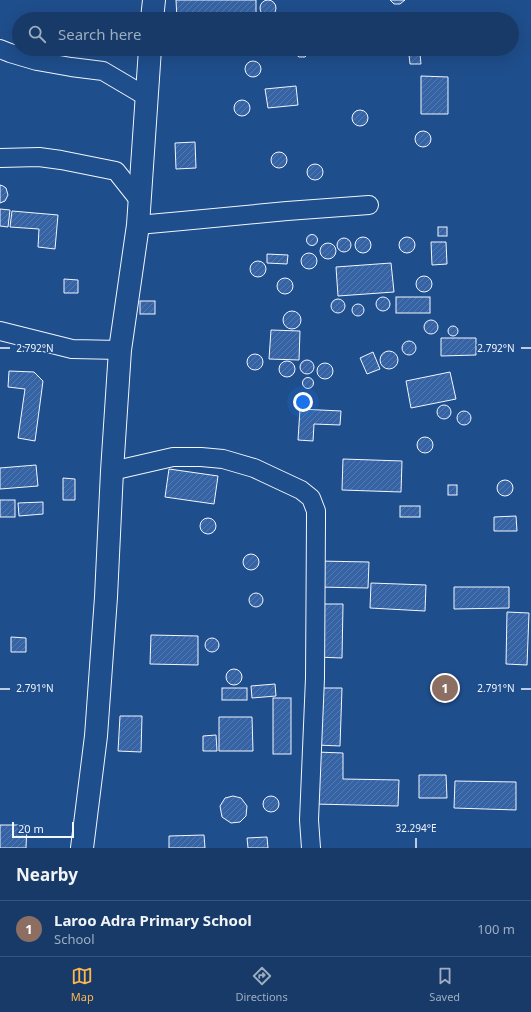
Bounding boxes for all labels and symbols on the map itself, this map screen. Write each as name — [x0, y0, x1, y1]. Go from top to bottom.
text: 2.792°N — [16, 341, 54, 355]
text: 2.792°N — [477, 341, 515, 355]
your location — [293, 392, 313, 412]
pin: 1 — [432, 673, 458, 703]
text: 2.791°N — [16, 681, 54, 695]
text: 2.791°N — [477, 681, 515, 695]
scale bar — [12, 820, 74, 839]
text: 32.294°E — [395, 821, 437, 835]

